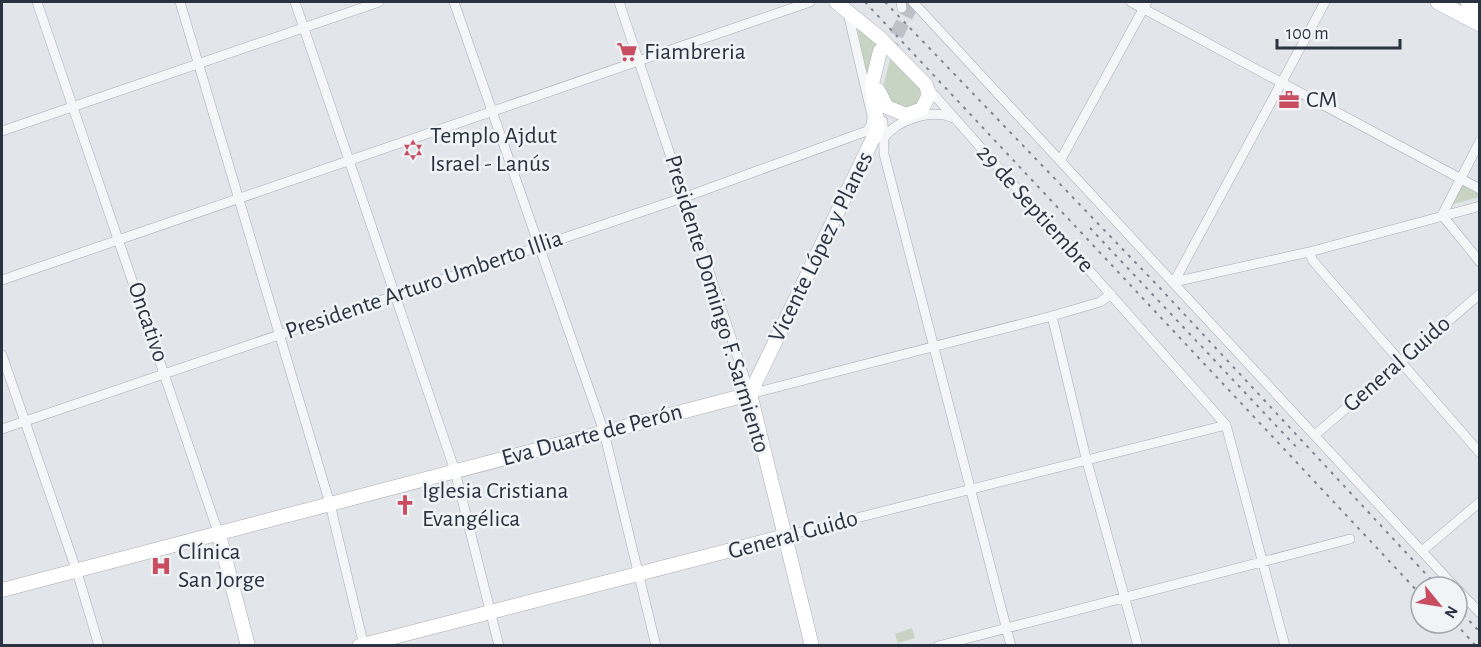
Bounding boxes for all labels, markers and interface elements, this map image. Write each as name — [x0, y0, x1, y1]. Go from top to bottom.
scale bar — [1277, 12, 1400, 50]
text: 100 m — [1286, 25, 1329, 43]
supermarket icon: Fiambreria — [615, 40, 639, 64]
place label: Fiambreria — [644, 40, 746, 64]
office icon: CM — [1277, 88, 1301, 112]
place label: CM — [1306, 88, 1337, 112]
place label: Templo Ajdut Israel - Lanús — [430, 124, 557, 176]
synagogue icon: Templo Ajdut Israel - Lanús — [401, 138, 425, 162]
street label: 29 de Septiembre — [972, 141, 1098, 277]
street label: Vicente López y Planes — [764, 148, 878, 346]
street label: Presidente Domingo F. Sarmiento — [660, 152, 774, 456]
street label: Presidente Arturo Umberto Illia — [282, 226, 566, 344]
street label: Oncativo — [123, 279, 173, 365]
street label: General Guido — [1339, 311, 1455, 417]
street label: Eva Duarte de Perón — [499, 399, 685, 471]
place label: Iglesia Cristiana Evangélica — [422, 479, 568, 531]
church icon: Iglesia Cristiana Evangélica — [393, 493, 417, 517]
street label: General Guido — [726, 506, 860, 564]
place label: Clínica San Jorge — [178, 540, 265, 592]
hospital icon: Clínica San Jorge — [149, 554, 173, 578]
north arrow — [1409, 575, 1469, 635]
text: N — [1441, 603, 1461, 621]

